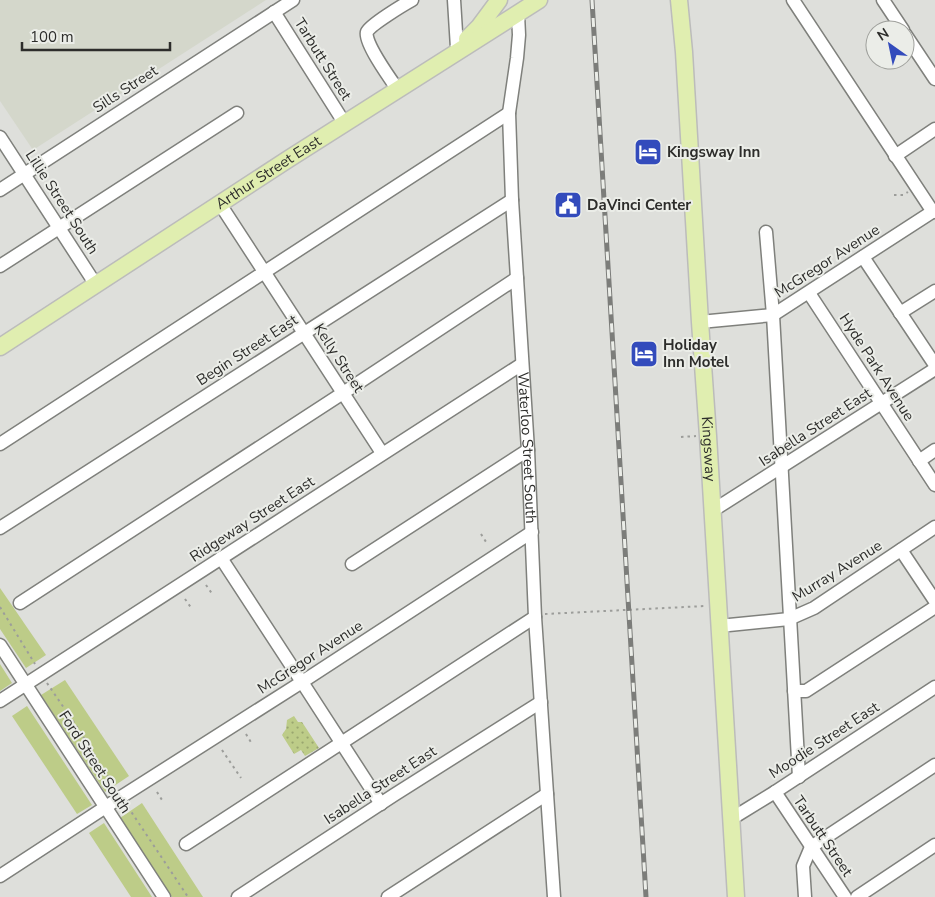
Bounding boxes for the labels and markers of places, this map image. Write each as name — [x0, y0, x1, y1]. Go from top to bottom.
hotel icon: Kingsway Inn — [633, 137, 663, 167]
place label: Kingsway Inn — [667, 142, 760, 162]
public building icon: DaVinci Center — [553, 190, 583, 220]
place label: DaVinci Center — [587, 195, 691, 215]
place label: Holiday Inn Motel — [663, 335, 729, 372]
hotel icon: Holiday Inn Motel — [629, 339, 659, 369]

